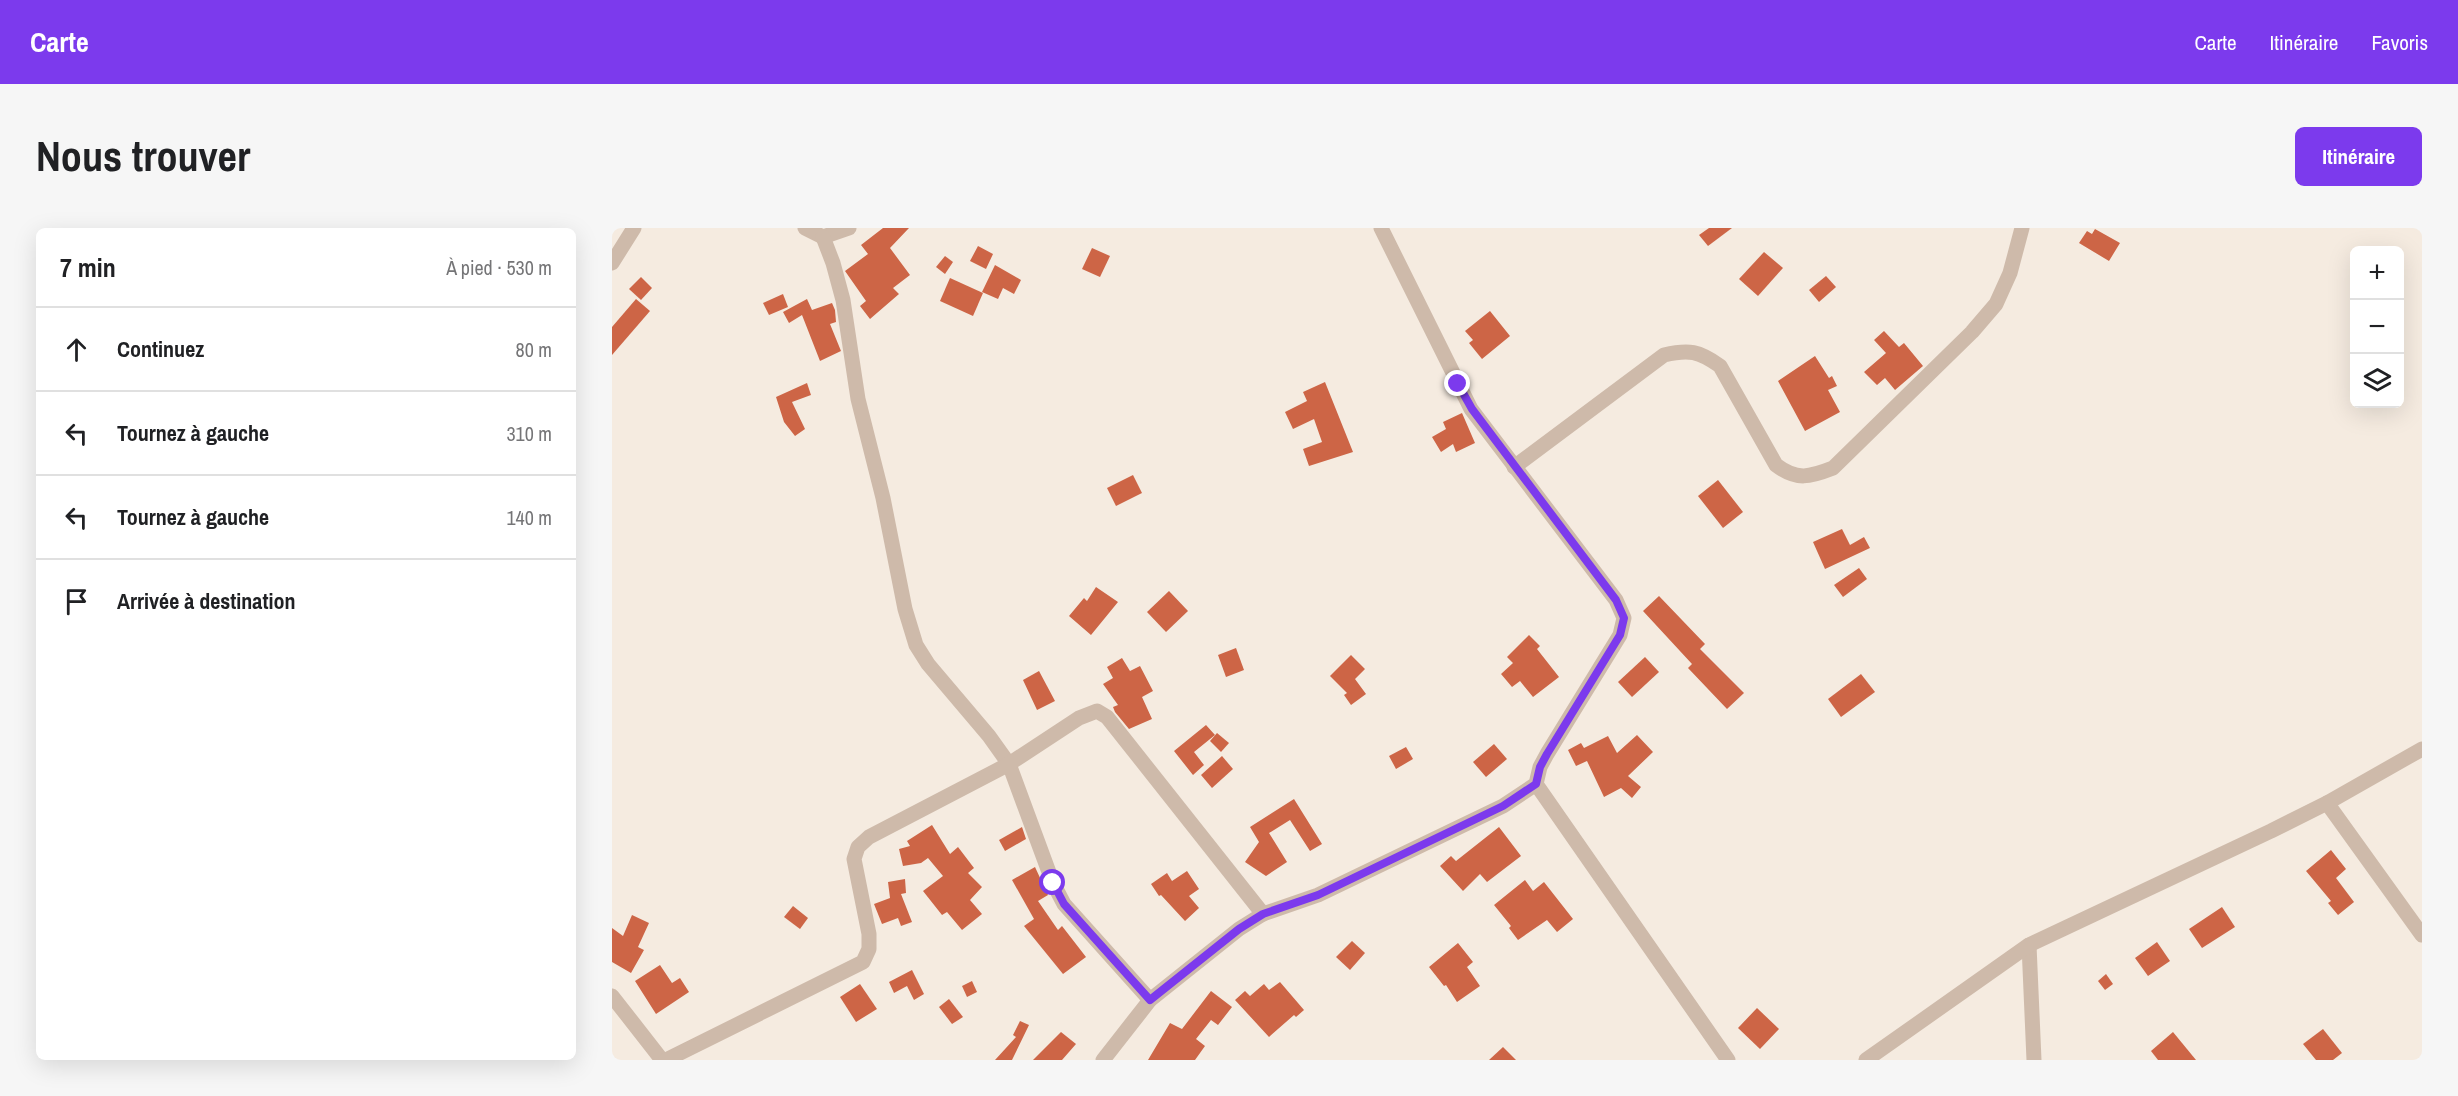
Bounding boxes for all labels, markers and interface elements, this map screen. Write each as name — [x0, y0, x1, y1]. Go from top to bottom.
text: Carte — [30, 23, 89, 61]
text: Carte — [2194, 28, 2237, 57]
text: Itinéraire — [2270, 28, 2338, 57]
text: Favoris — [2371, 28, 2428, 57]
button: Itinéraire — [2295, 127, 2422, 186]
text: Nous trouver — [36, 128, 250, 184]
map controls — [2350, 246, 2404, 408]
button: + — [2350, 246, 2404, 300]
text: 7 min — [60, 250, 116, 285]
text: À pied · 530 m — [446, 254, 552, 281]
button: − — [2350, 300, 2404, 354]
icon: ahead — [60, 333, 93, 366]
text: Continuez — [117, 334, 204, 364]
text: 80 m — [516, 336, 552, 363]
button: layers — [2350, 354, 2404, 408]
route end — [1444, 370, 1470, 396]
icon: left — [60, 417, 93, 450]
text: Tournez à gauche — [117, 418, 269, 448]
text: 310 m — [506, 420, 552, 447]
icon: left — [60, 501, 93, 534]
text: Tournez à gauche — [117, 502, 269, 532]
text: 140 m — [506, 504, 552, 531]
icon: arrive — [60, 585, 93, 618]
text: Arrivée à destination — [117, 586, 295, 616]
route start — [1039, 869, 1065, 895]

